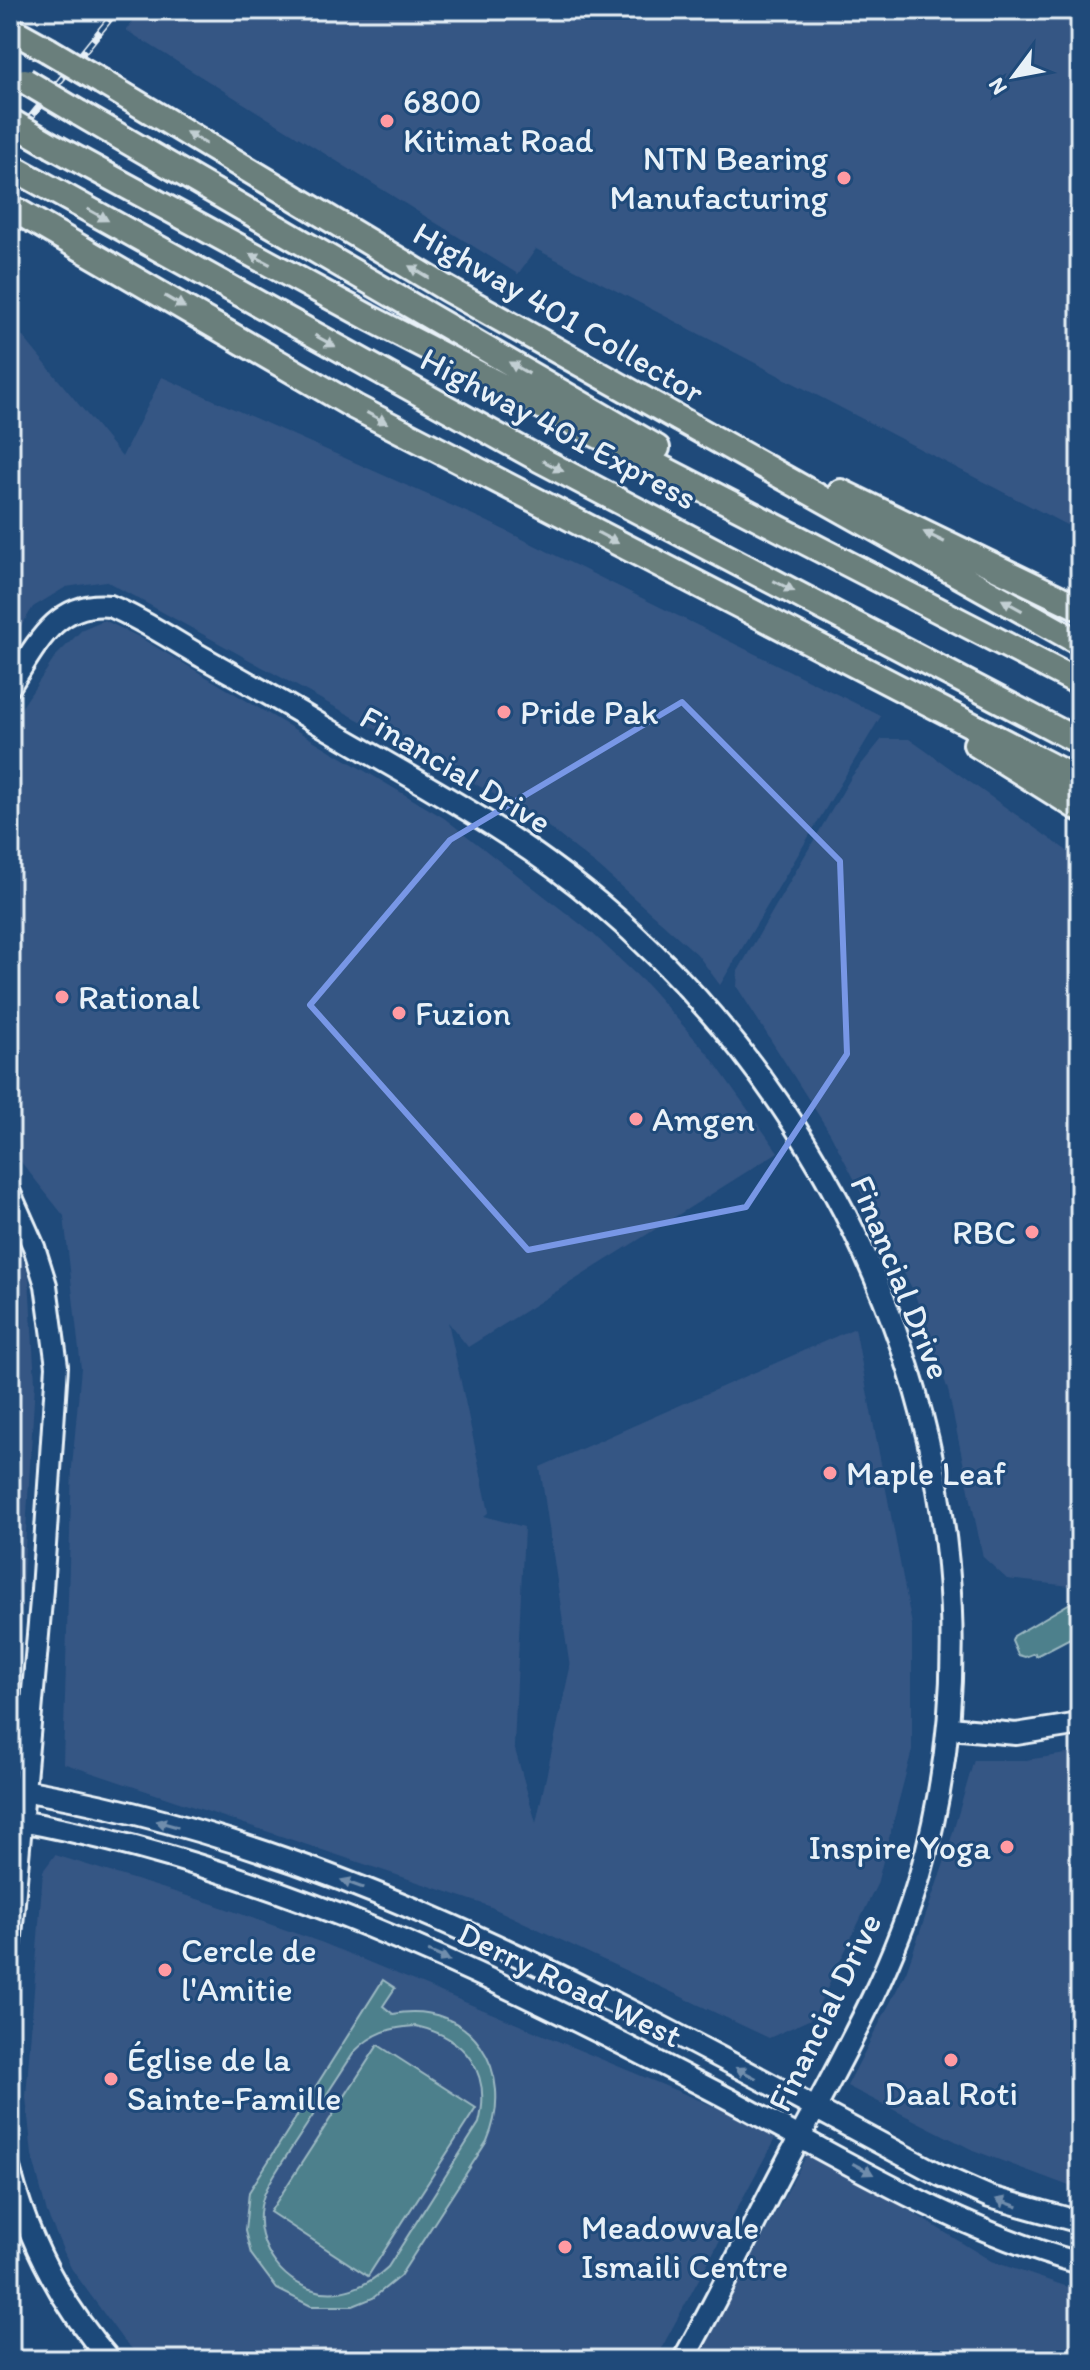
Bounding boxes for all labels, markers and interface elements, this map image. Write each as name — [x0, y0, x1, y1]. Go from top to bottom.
north arrow — [974, 36, 1054, 116]
text: N — [982, 73, 1013, 100]
place label: 6800 Kitimat Road — [403, 81, 594, 161]
marker: 6800 Kitimat Road — [378, 112, 396, 130]
one-way arrow — [185, 132, 207, 146]
place label: NTN Bearing Manufacturing — [610, 138, 829, 218]
marker: NTN Bearing Manufacturing — [835, 169, 853, 187]
one-way arrow — [86, 208, 109, 222]
street label: Highway 401 Collector — [406, 212, 712, 412]
one-way arrow — [248, 252, 271, 266]
one-way arrow — [408, 266, 430, 280]
one-way arrow — [163, 295, 186, 309]
one-way arrow — [314, 334, 336, 348]
street label: Highway 401 Express — [414, 338, 704, 519]
one-way arrow — [508, 361, 530, 375]
one-way arrow — [366, 411, 389, 425]
one-way arrow — [541, 460, 564, 473]
one-way arrow — [922, 530, 946, 544]
one-way arrow — [596, 532, 619, 545]
one-way arrow — [772, 579, 795, 592]
one-way arrow — [1001, 598, 1023, 612]
place label: Pride Pak — [520, 692, 659, 733]
street label: Financial Drive — [353, 696, 559, 843]
marker: Pride Pak — [495, 703, 513, 721]
place label: Rational — [78, 977, 201, 1018]
marker: Rational — [53, 988, 71, 1006]
place label: Fuzion — [415, 993, 511, 1034]
marker: Fuzion — [390, 1004, 408, 1022]
place label: Amgen — [652, 1099, 755, 1140]
marker: Amgen — [627, 1110, 645, 1128]
street label: Financial Drive — [841, 1169, 960, 1385]
place label: RBC — [952, 1212, 1016, 1253]
marker: RBC — [1023, 1223, 1041, 1241]
place label: Maple Leaf — [846, 1453, 1006, 1494]
marker: Maple Leaf — [821, 1464, 839, 1482]
one-way arrow — [154, 1817, 178, 1830]
place label: Inspire Yoga — [808, 1827, 991, 1868]
marker: Inspire Yoga — [998, 1838, 1016, 1856]
one-way arrow — [340, 1878, 364, 1890]
street label: Financial Drive — [759, 1906, 890, 2118]
street label: Derry Road West — [451, 1912, 689, 2056]
place label: Cercle de l'Amitie — [181, 1930, 317, 2010]
one-way arrow — [427, 1949, 451, 1962]
marker: Cercle de l'Amitie — [156, 1961, 174, 1979]
place label: Église de la Sainte-Famille — [127, 2039, 341, 2119]
marker: Daal Roti — [942, 2051, 960, 2069]
one-way arrow — [735, 2066, 758, 2079]
marker: Église de la Sainte-Famille — [102, 2070, 120, 2088]
place label: Daal Roti — [884, 2073, 1018, 2114]
one-way arrow — [852, 2162, 874, 2176]
one-way arrow — [995, 2196, 1019, 2208]
place label: Meadowvale Ismaili Centre — [581, 2207, 788, 2287]
marker: Meadowvale Ismaili Centre — [556, 2238, 574, 2256]

